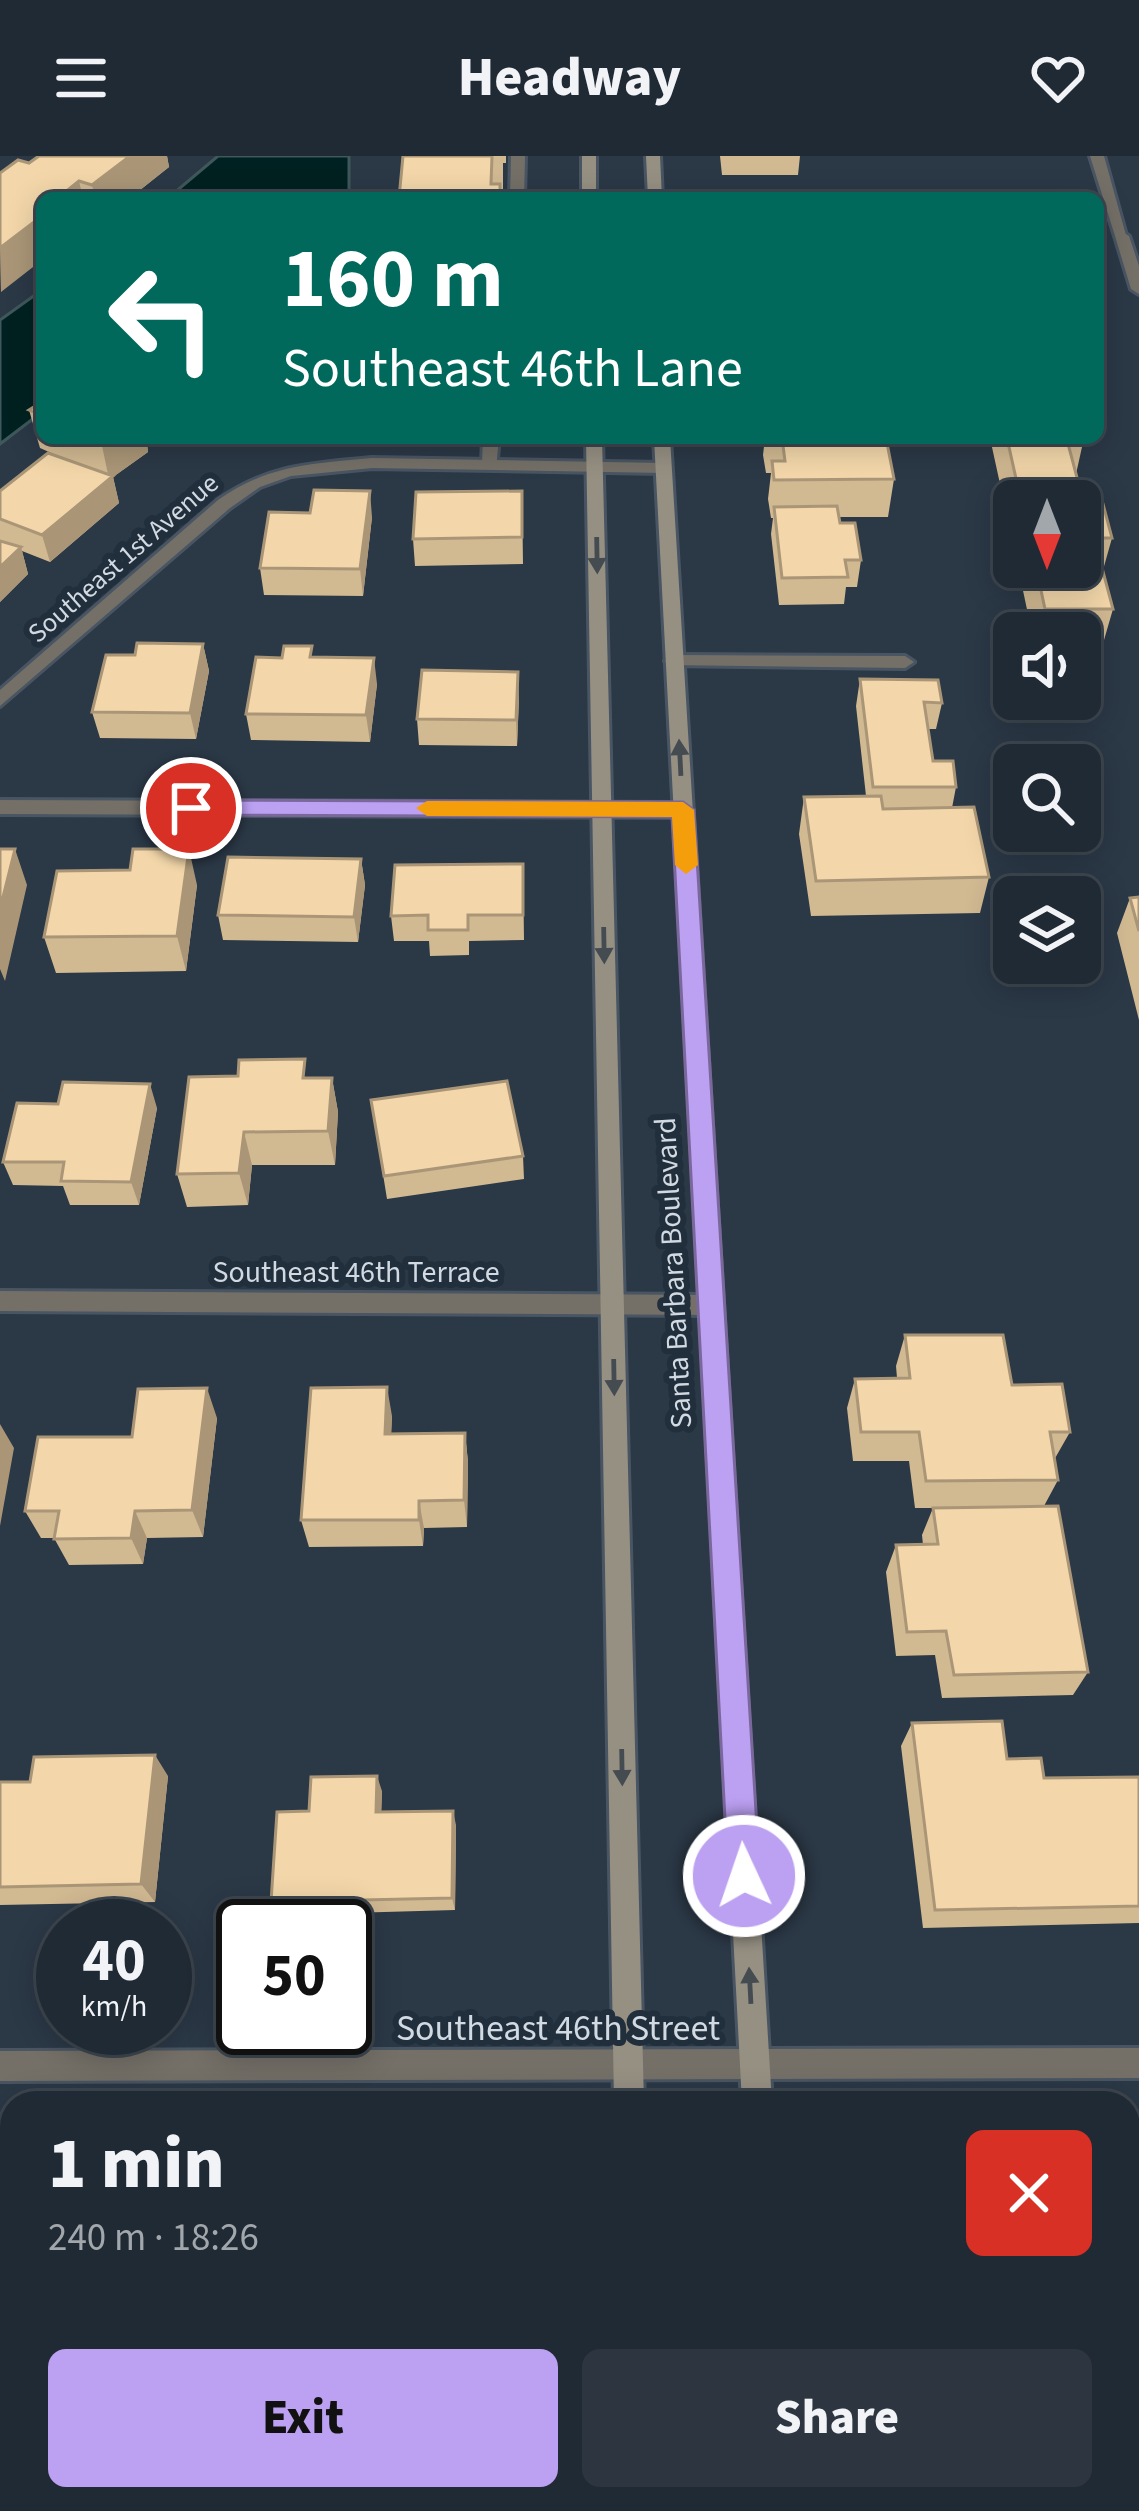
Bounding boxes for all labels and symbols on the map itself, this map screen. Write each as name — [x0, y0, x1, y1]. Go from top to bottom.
street label: Southeast 1st Avenue — [19, 464, 227, 652]
north arrow — [993, 480, 1101, 588]
one-way arrow — [587, 537, 606, 575]
one-way arrow — [670, 738, 689, 776]
pin — [140, 757, 242, 859]
one-way arrow — [595, 927, 614, 965]
street label: Santa Barbara Boulevard — [644, 1116, 703, 1430]
street label: Southeast 46th Terrace — [212, 1251, 500, 1294]
one-way arrow — [604, 1359, 623, 1397]
one-way arrow — [613, 1749, 632, 1787]
position arrow — [681, 1813, 807, 1939]
speed limit sign: 50 — [216, 1899, 372, 2055]
one-way arrow — [741, 1967, 760, 2004]
street label: Southeast 46th Street — [396, 2003, 720, 2054]

